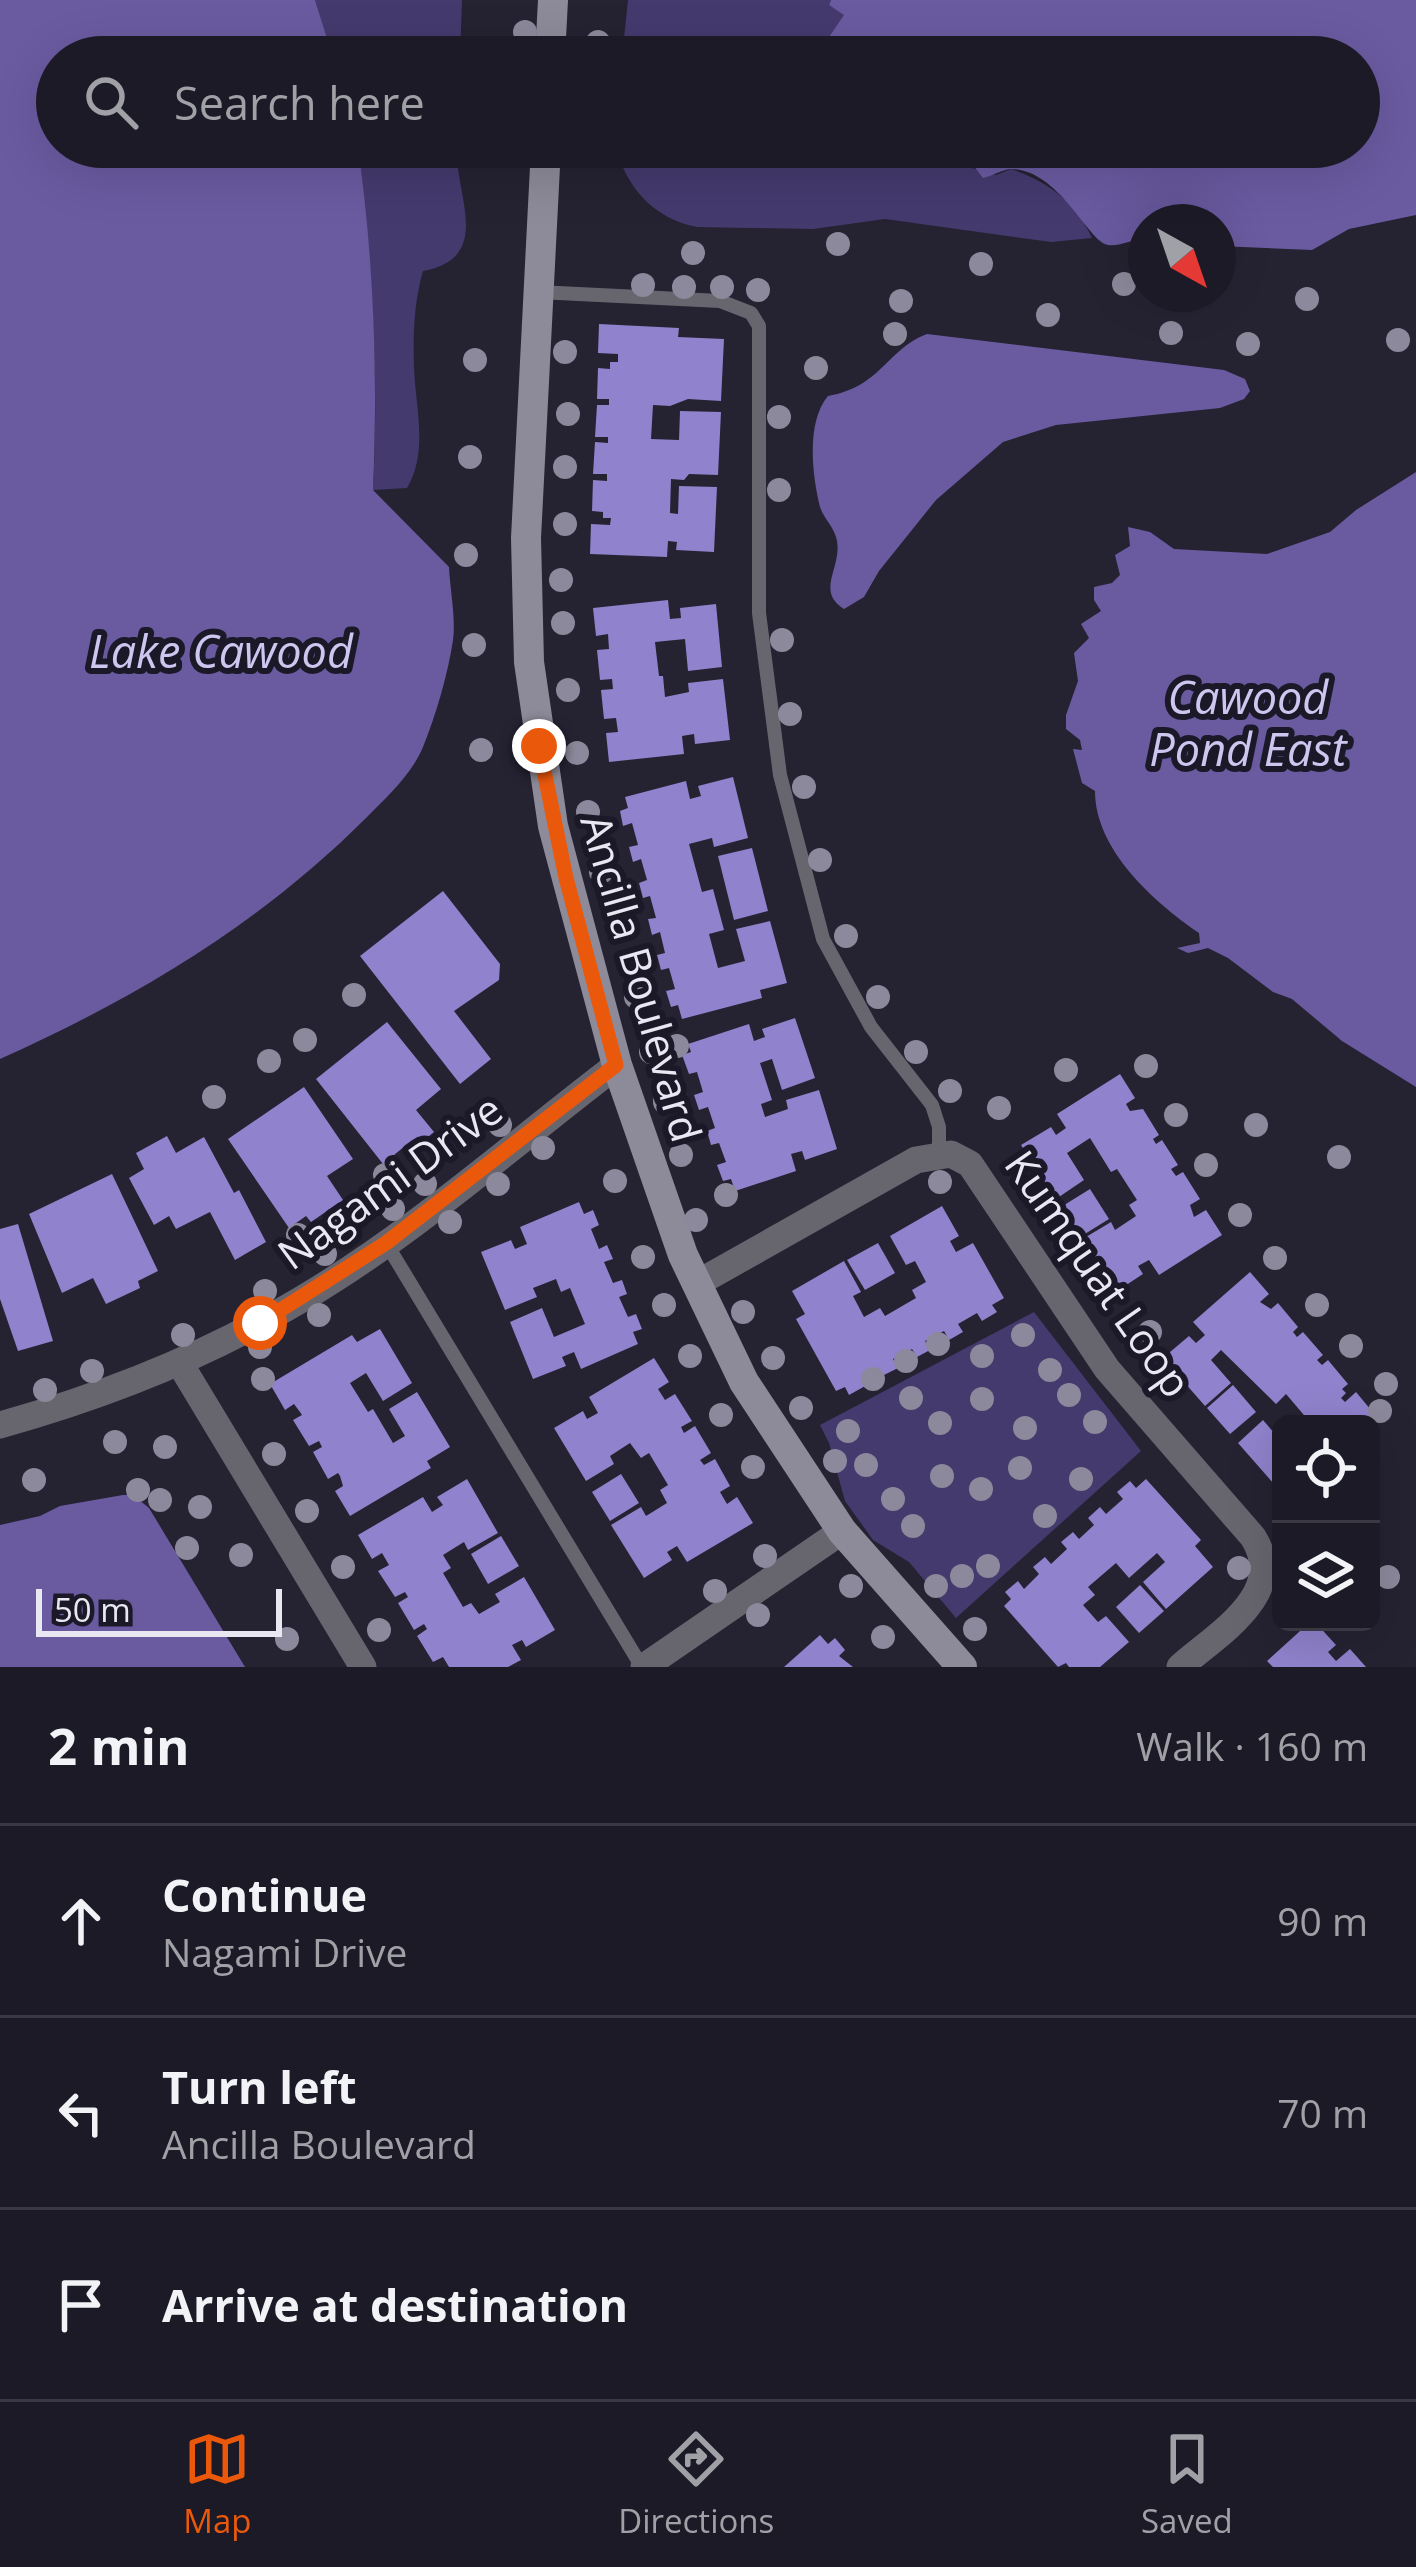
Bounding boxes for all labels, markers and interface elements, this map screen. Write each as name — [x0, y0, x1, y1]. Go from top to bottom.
search box — [36, 36, 1380, 168]
icon: search — [78, 69, 144, 135]
text: Search here — [174, 72, 425, 133]
north arrow — [1128, 204, 1236, 312]
water label: Lake Cawood — [89, 620, 354, 681]
water label: Cawood Pond East — [1149, 666, 1349, 779]
route end — [512, 719, 566, 773]
street label: Ancilla Boulevard — [568, 807, 716, 1148]
street label: Nagami Drive — [265, 1080, 513, 1282]
street label: Kumquat Loop — [993, 1138, 1206, 1408]
route start — [233, 1296, 287, 1350]
map controls — [1272, 1415, 1380, 1631]
button: locate — [1272, 1415, 1380, 1523]
button: layers — [1272, 1523, 1380, 1631]
scale bar — [36, 1583, 282, 1636]
text: 50 m — [54, 1587, 131, 1632]
text: 2 min — [48, 1710, 190, 1780]
text: Walk · 160 m — [1136, 1719, 1368, 1772]
text: Continue — [162, 1864, 367, 1925]
icon: ahead — [48, 1888, 114, 1954]
text: 90 m — [1277, 1894, 1368, 1947]
text: Nagami Drive — [162, 1925, 407, 1978]
text: Turn left — [162, 2056, 357, 2117]
icon: left — [48, 2080, 114, 2146]
text: 70 m — [1277, 2086, 1368, 2139]
text: Ancilla Boulevard — [162, 2117, 476, 2170]
icon: arrive — [48, 2272, 114, 2338]
text: Arrive at destination — [162, 2274, 628, 2335]
tab: Map — [183, 2426, 252, 2543]
tab: Directions — [618, 2426, 774, 2543]
tab: Saved — [1141, 2426, 1233, 2543]

